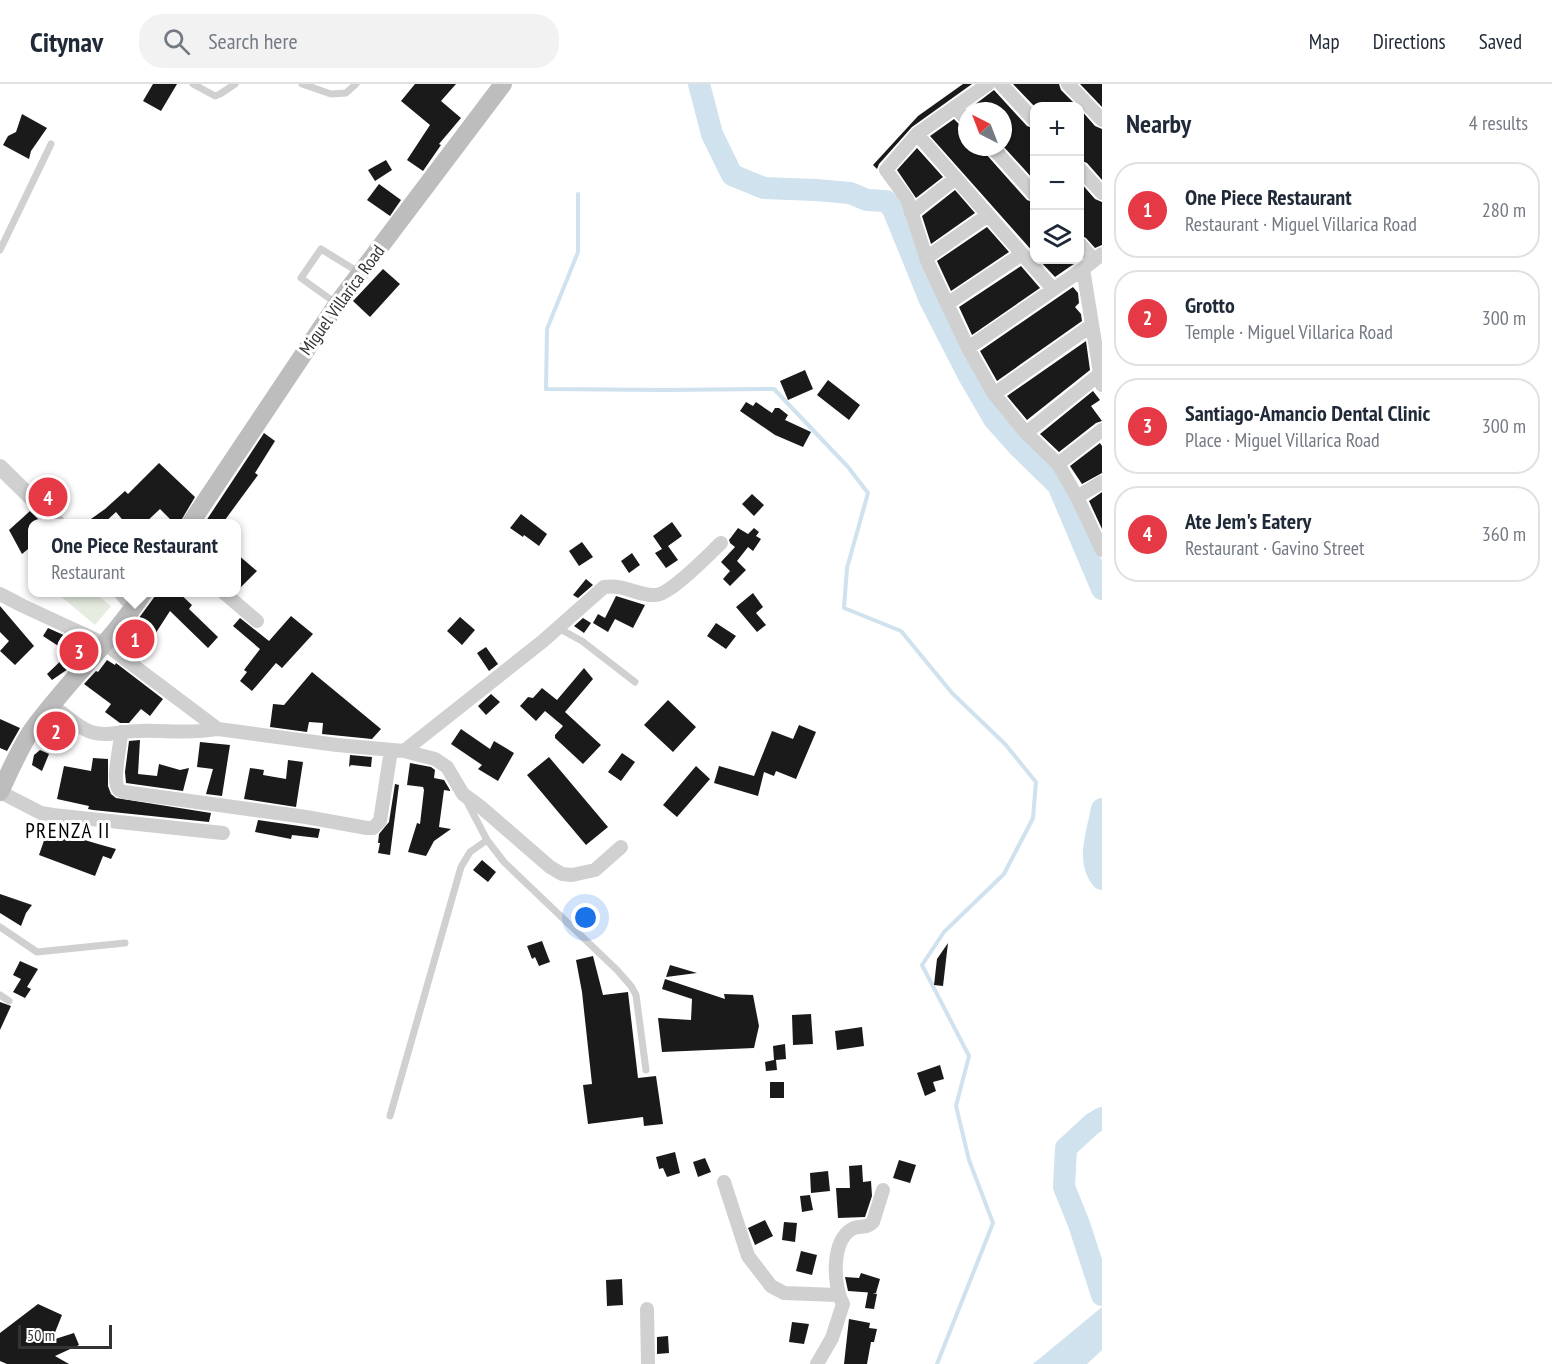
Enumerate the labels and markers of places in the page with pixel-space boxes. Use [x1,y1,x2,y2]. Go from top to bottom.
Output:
pin: 4 [28,474,68,520]
pin: 1 [116,616,154,662]
pin: 3 [60,628,98,674]
pin: 2 [36,708,76,754]

